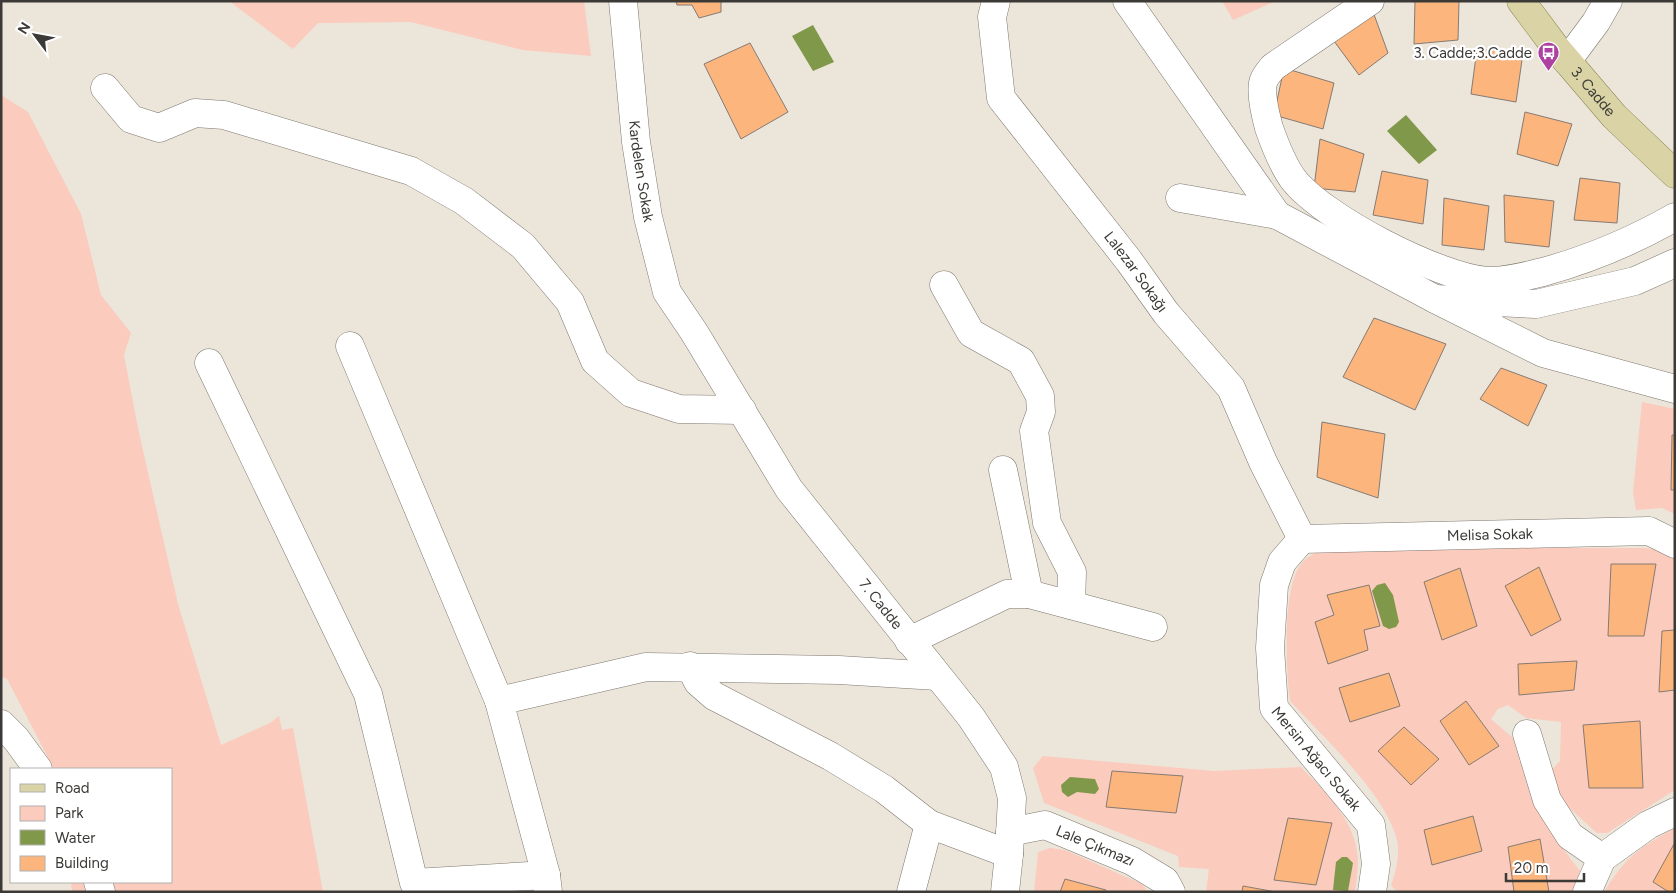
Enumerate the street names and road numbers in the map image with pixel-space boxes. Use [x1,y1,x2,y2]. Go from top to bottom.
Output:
street label: 3. Cadde [1567,63,1619,120]
street label: Kardelen Sokak [625,119,658,224]
street label: Lalezar Sokağı [1100,228,1172,316]
street label: Melisa Sokak [1447,525,1534,545]
street label: 7. Cadde [855,575,906,633]
street label: Mersin Ağacı Sokak [1268,703,1365,815]
street label: Lale Çıkmazı [1053,821,1138,870]

